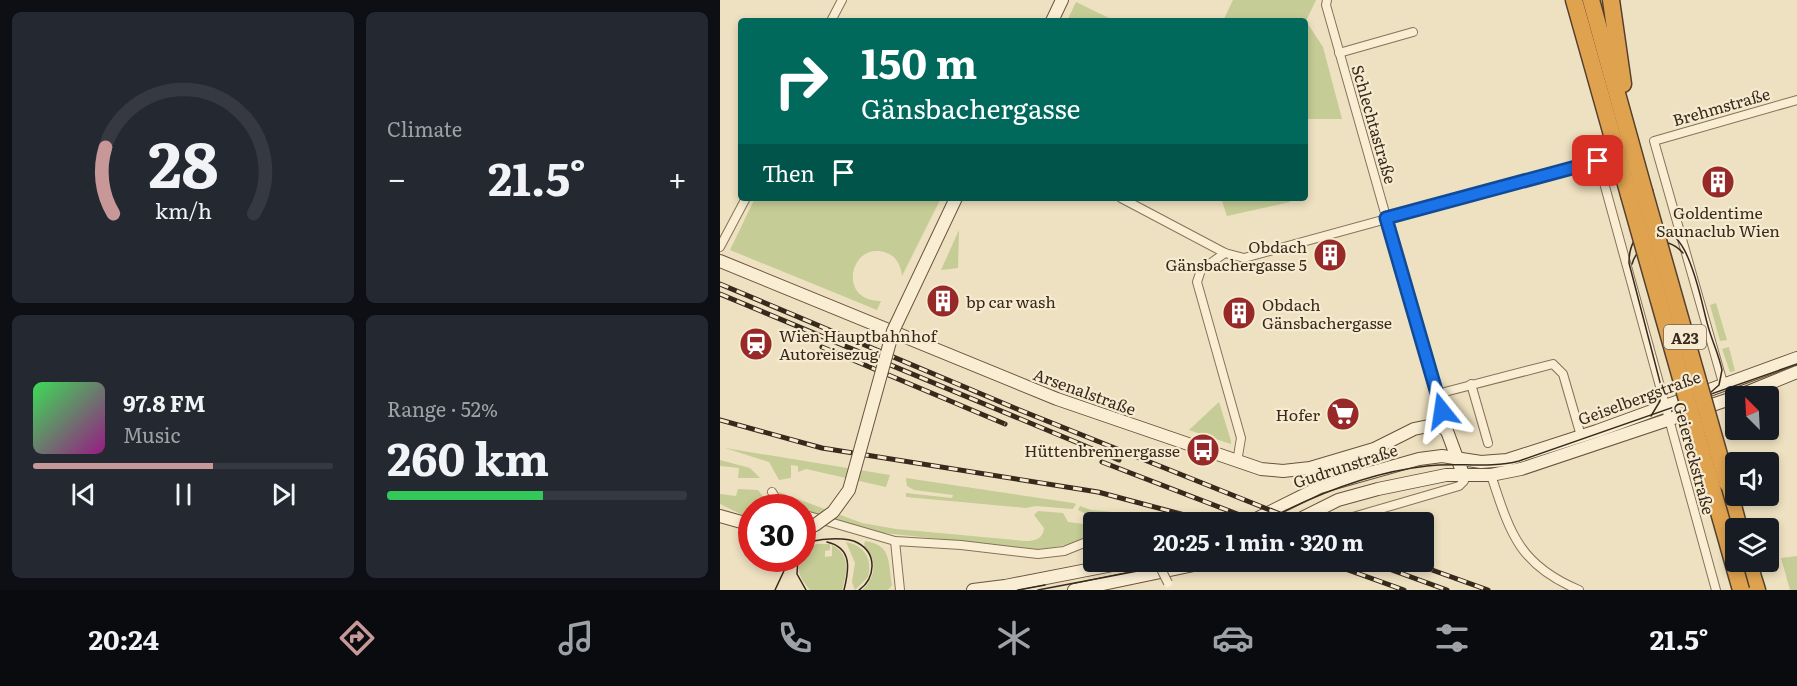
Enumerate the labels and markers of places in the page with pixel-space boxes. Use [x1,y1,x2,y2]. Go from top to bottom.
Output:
pin [1572,135,1623,186]
building icon: Goldentime Saunaclub Wien [1700,164,1736,200]
place label: Goldentime Saunaclub Wien [1656,200,1780,242]
place label: Obdach Gänsbachergasse 5 [1166,234,1307,276]
building icon: Obdach Gänsbachergasse 5 [1312,237,1348,273]
building icon: bp car wash [925,283,961,319]
place label: bp car wash [966,289,1056,313]
place label: Obdach Gänsbachergasse [1262,292,1392,334]
building icon: Obdach Gänsbachergasse [1221,295,1257,331]
place label: Wien Hauptbahnhof Autoreisezug [779,323,939,365]
station icon: Wien Hauptbahnhof Autoreisezug [738,326,774,362]
supermarket icon: Hofer [1325,396,1361,432]
place label: Hofer [1276,402,1320,426]
bus stop icon: Hüttenbrennergasse [1185,432,1221,468]
place label: Hüttenbrennergasse [1024,438,1180,462]

